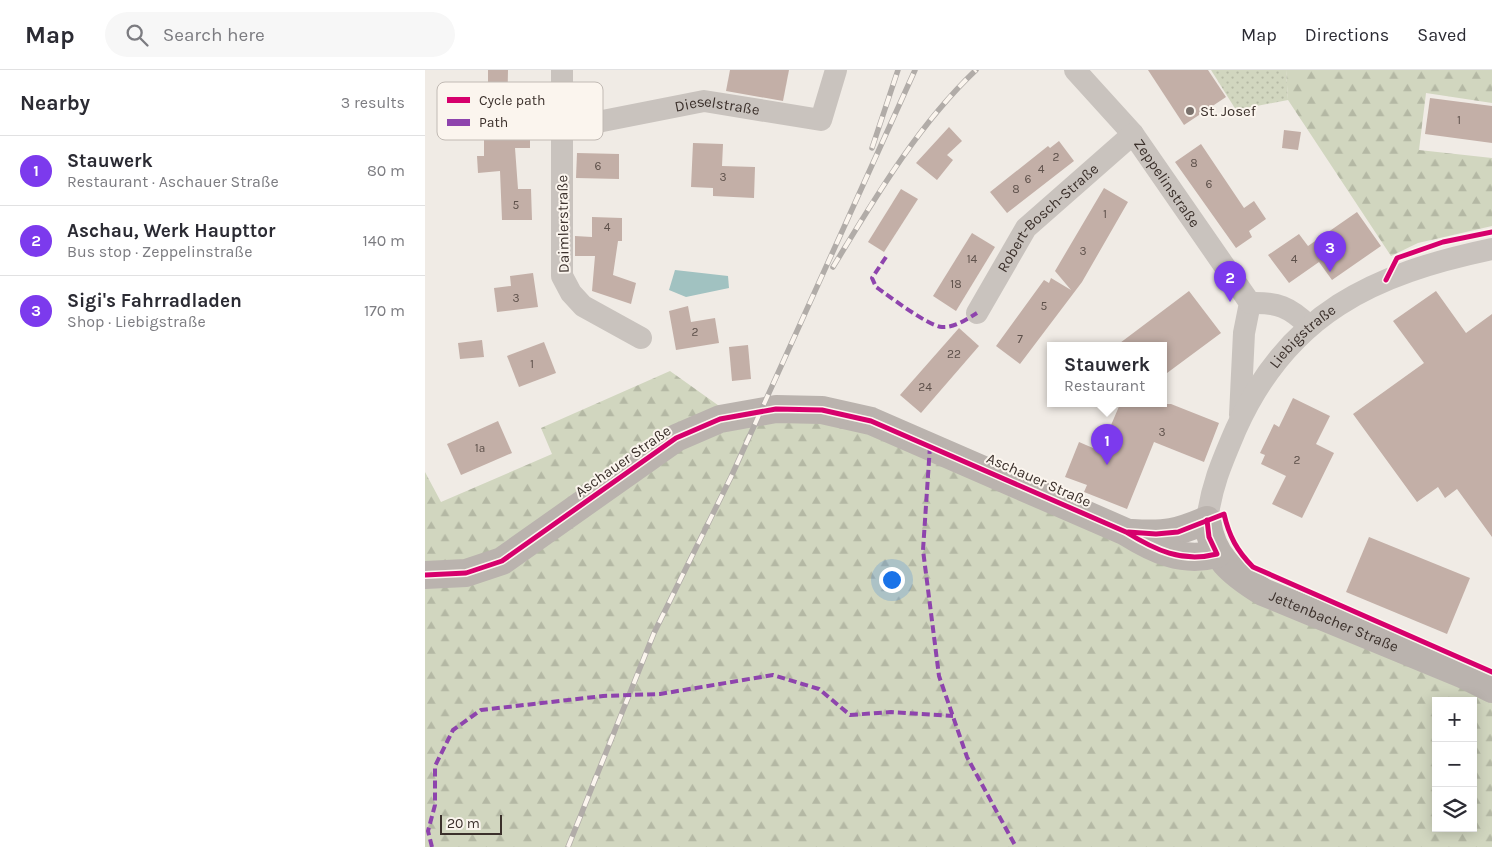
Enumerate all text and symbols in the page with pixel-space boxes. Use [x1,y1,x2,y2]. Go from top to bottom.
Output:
search box [105,12,455,57]
text: Map [25,21,75,49]
icon: search [123,21,151,49]
text: Search here [163,24,265,46]
text: Map [1241,24,1277,46]
text: Directions [1305,24,1389,46]
text: Saved [1417,24,1467,46]
legend [437,82,603,140]
text: Nearby [20,91,90,115]
text: Cycle path [479,92,545,109]
street label: Dieselstraße [673,92,761,119]
text: 3 results [341,93,405,112]
place label: St. Josef [1200,102,1257,120]
marker: St. Josef [1184,105,1196,117]
house number: 1 [1457,113,1461,127]
text: Path [479,114,508,131]
street label: Zeppelinstraße [1130,135,1204,231]
text: Stauwerk [67,150,153,172]
house number: 2 [1053,150,1060,164]
house number: 8 [1190,156,1198,170]
house number: 6 [595,159,602,173]
street label: Robert-Bosch-Straße [993,160,1102,276]
text: 1 [33,161,39,180]
text: 80 m [367,161,405,180]
house number: 4 [1038,162,1045,176]
house number: 3 [719,170,727,184]
text: Restaurant · Aschauer Straße [67,172,279,191]
house number: 6 [1025,172,1032,186]
street label: Daimlerstraße [553,175,573,273]
house number: 6 [1206,177,1213,191]
house number: 8 [1012,182,1020,196]
house number: 5 [513,198,520,212]
house number: 1 [1103,207,1107,221]
text: Aschau, Werk Haupttor [67,220,275,242]
house number: 4 [604,220,611,234]
text: 2 [31,231,41,250]
text: 140 m [363,231,405,250]
pin: 3 [1314,231,1346,272]
text: Bus stop · Zeppelinstraße [67,242,252,261]
house number: 3 [1079,244,1087,258]
house number: 14 [967,252,978,266]
house number: 4 [1291,252,1298,266]
pin: 2 [1214,261,1246,302]
house number: 18 [950,277,962,291]
text: Sigi's Fahrradladen [67,290,242,312]
house number: 3 [512,291,520,305]
house number: 5 [1041,299,1048,313]
text: 3 [31,301,41,320]
text: 170 m [364,301,405,320]
street label: Liebigstraße [1265,301,1339,372]
text: Shop · Liebigstraße [67,312,206,331]
house number: 2 [692,325,699,339]
house number: 7 [1017,332,1023,346]
popup [1047,342,1167,407]
house number: 22 [947,347,961,361]
text: Stauwerk [1064,354,1150,376]
house number: 1 [530,357,534,371]
text: Restaurant [1064,376,1145,395]
house number: 24 [918,380,932,394]
street label: Aschauer Straße [572,421,674,501]
pin: 1 [1091,424,1123,465]
house number: 3 [1158,425,1166,439]
house number: 1a [475,441,485,455]
street label: Aschauer Straße [984,449,1094,511]
house number: 2 [1294,453,1301,467]
your location [879,567,905,593]
street label: Jettenbacher Straße [1267,587,1401,656]
map controls [1432,697,1477,832]
button: + [1432,697,1477,742]
button: − [1432,742,1477,787]
button: layers [1432,787,1477,832]
scale bar [440,812,503,835]
text: 20 m [447,815,480,832]

